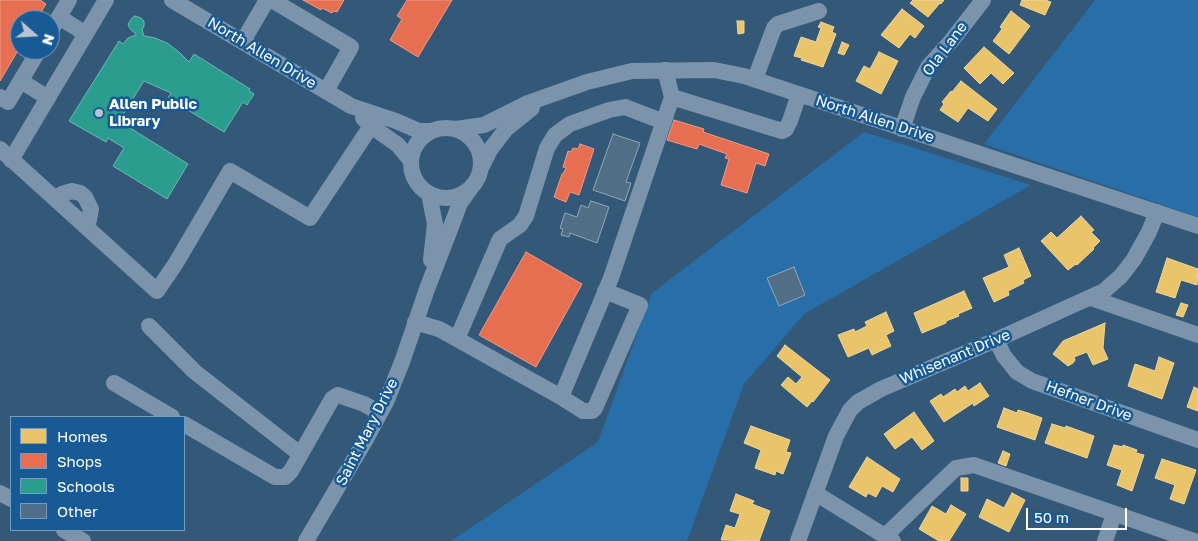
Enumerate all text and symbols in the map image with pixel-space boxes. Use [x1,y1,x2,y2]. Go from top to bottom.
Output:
north arrow [10,10,60,60]
street label: North Allen Drive [204,13,320,93]
street label: Ola Lane [919,18,971,80]
text: N [39,32,58,48]
street label: North Allen Drive [813,91,937,147]
place label: Allen Public Library [109,95,197,130]
marker: Allen Public Library [93,107,105,119]
street label: Whisenant Drive [897,326,1013,388]
street label: Saint Mary Drive [332,375,402,489]
street label: Hefner Drive [1044,377,1134,425]
legend [10,416,185,531]
text: Homes [57,427,107,445]
text: Shops [57,452,102,470]
text: Schools [57,477,115,495]
scale bar [1028,498,1129,530]
text: Other [57,502,98,520]
text: 50 m [1034,508,1069,526]

